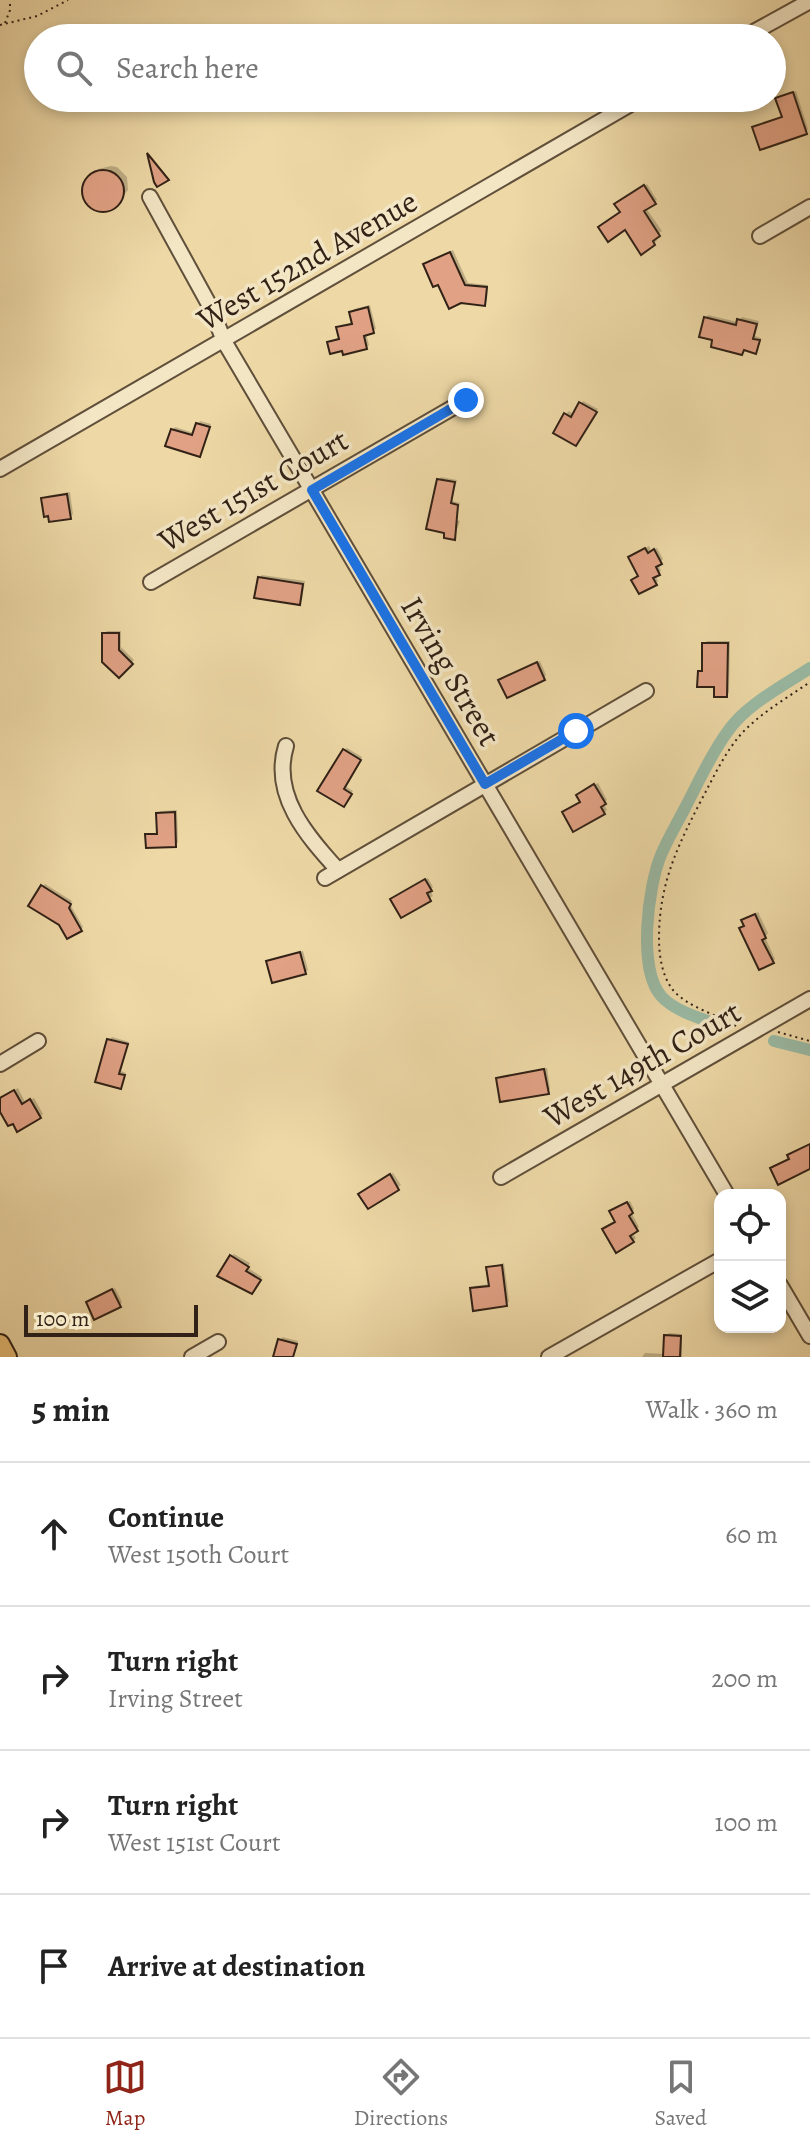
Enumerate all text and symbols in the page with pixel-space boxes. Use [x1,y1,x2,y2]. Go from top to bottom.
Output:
search box [24,24,786,112]
icon: search [52,46,96,90]
text: Search here [116,48,259,88]
street label: West 152nd Avenue [188,179,425,341]
route end [448,382,484,418]
street label: West 151st Court [149,418,356,563]
street label: Irving Street [390,588,512,754]
route start [558,713,594,749]
street label: West 149th Court [534,990,749,1139]
map controls [714,1189,786,1333]
button: locate [714,1189,786,1261]
button: layers [714,1261,786,1333]
scale bar [24,1301,198,1337]
text: 100 m [36,1304,90,1334]
text: 5 min [32,1386,110,1433]
text: Walk · 360 m [646,1392,778,1427]
text: Continue [108,1497,224,1537]
icon: ahead [32,1512,76,1556]
text: 60 m [725,1517,778,1552]
text: West 150th Court [108,1537,289,1572]
text: Turn right [108,1641,238,1681]
icon: right [32,1656,76,1700]
text: 200 m [711,1661,778,1696]
text: Irving Street [108,1681,243,1716]
text: Turn right [108,1785,238,1825]
icon: right [32,1800,76,1844]
text: 100 m [715,1805,778,1840]
text: West 151st Court [108,1825,281,1860]
icon: arrive [32,1944,76,1988]
text: Arrive at destination [108,1946,365,1986]
tab: Map [103,2055,147,2133]
tab: Directions [354,2055,448,2133]
tab: Saved [655,2055,707,2133]

